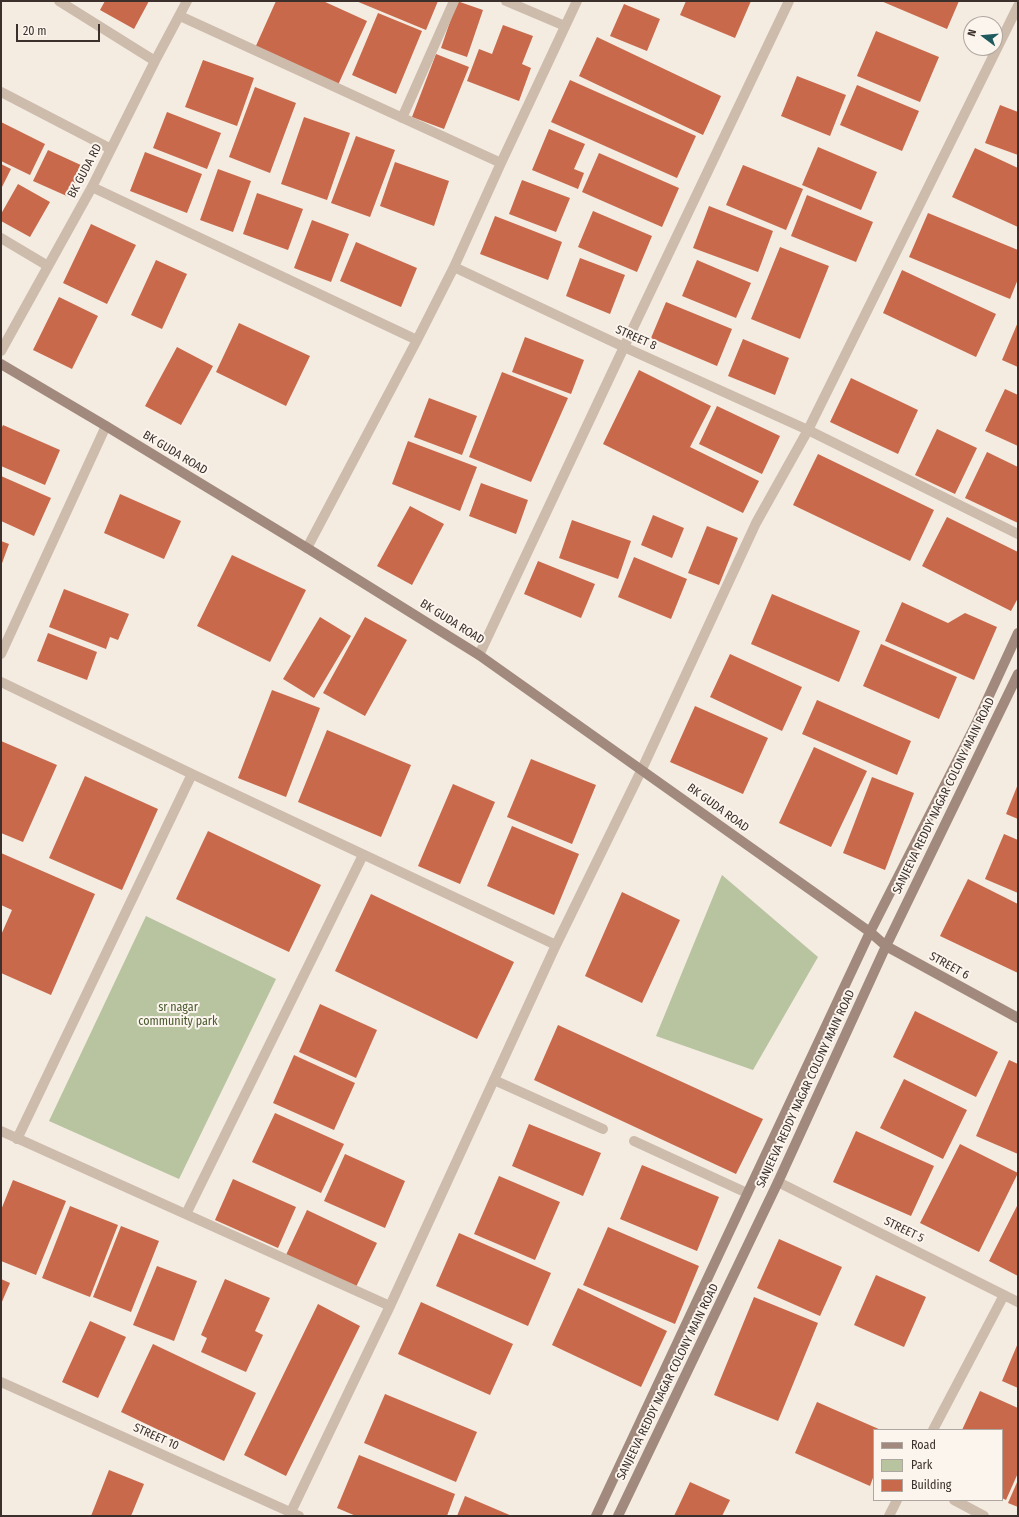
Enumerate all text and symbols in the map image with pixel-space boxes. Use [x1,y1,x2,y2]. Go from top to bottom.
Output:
scale bar [18,16,102,42]
north arrow [963,16,1003,56]
text: 20 m [23,24,47,38]
text: N [965,28,979,38]
street label: BK GUDA RD [65,142,105,200]
street label: STREET 8 [613,323,659,353]
street label: BK GUDA ROAD [140,428,210,478]
street label: BK GUDA ROAD [417,597,487,647]
street label: SANJEEVA REDDY NAGAR COLONY MAIN ROAD [890,695,998,897]
street label: BK GUDA ROAD [684,781,752,835]
street label: STREET 6 [927,949,971,983]
street label: SANJEEVA REDDY NAGAR COLONY MAIN ROAD [754,988,858,1190]
park label: sr nagar community park [138,1001,218,1029]
street label: STREET 5 [882,1214,926,1246]
street label: SANJEEVA REDDY NAGAR COLONY MAIN ROAD [614,1281,722,1483]
street label: STREET 10 [131,1421,181,1453]
legend [873,1429,1003,1501]
text: Road [911,1438,936,1452]
text: Park [911,1458,932,1472]
text: Building [911,1478,951,1492]

